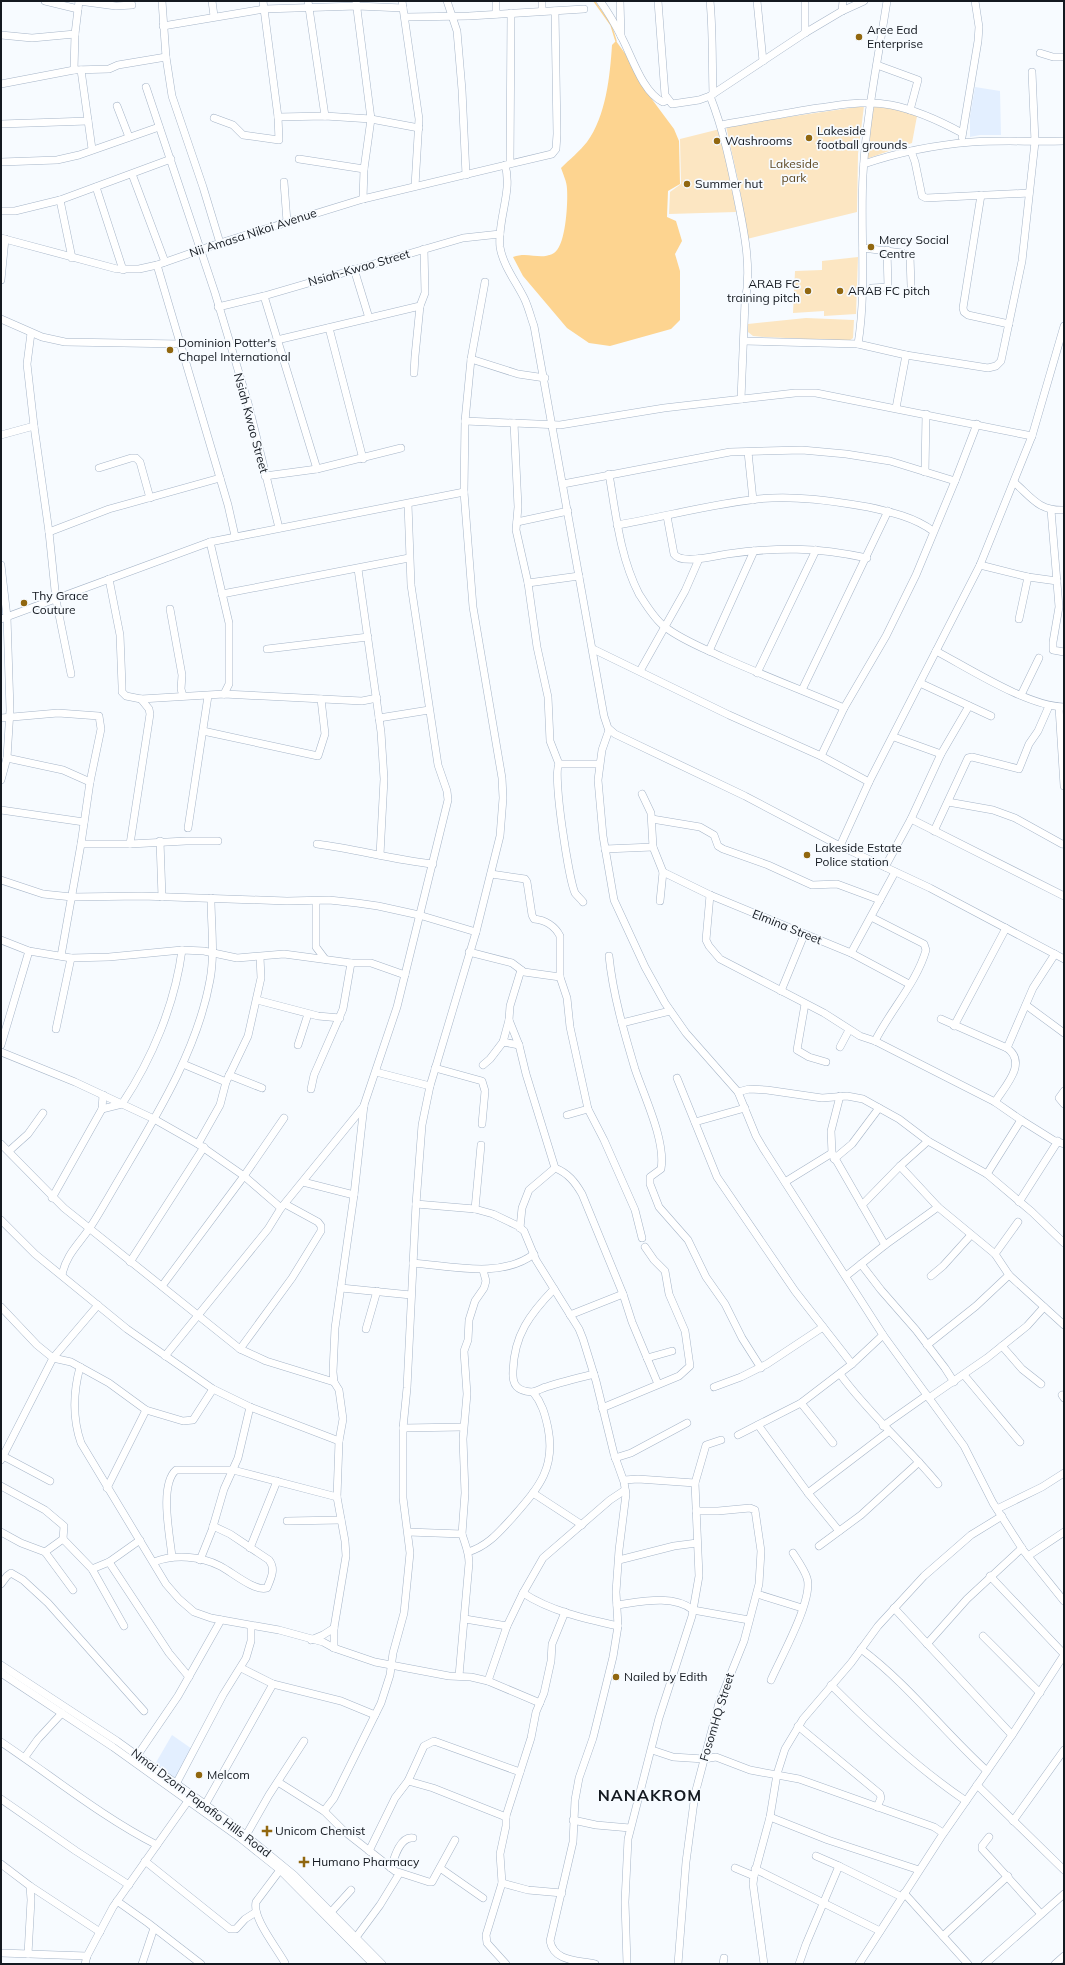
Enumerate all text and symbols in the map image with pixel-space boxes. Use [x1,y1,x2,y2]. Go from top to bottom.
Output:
place label: Aree Ead Enterprise [867,22,923,51]
marker: Aree Ead Enterprise [854,32,864,42]
place label: Lakeside football grounds [817,123,907,152]
place label: Washrooms [725,133,792,148]
marker: Lakeside football grounds [804,133,814,143]
marker: Washrooms [712,136,722,146]
park label: Lakeside park [770,156,818,185]
place label: Summer hut [695,176,763,191]
marker: Summer hut [682,179,692,189]
street label: Nii Amasa Nikoi Avenue [187,205,318,260]
place label: Mercy Social Centre [879,232,949,261]
marker: Mercy Social Centre [866,242,876,252]
street label: Nsiah-Kwao Street [306,246,411,289]
place label: ARAB FC training pitch [727,276,800,305]
place label: ARAB FC pitch [848,283,930,298]
marker: ARAB FC training pitch [803,286,813,296]
marker: ARAB FC pitch [835,286,845,296]
place label: Dominion Potter's Chapel International [178,335,291,364]
marker: Dominion Potter's Chapel International [165,345,175,355]
street label: Nsiah Kwao Street [231,371,272,475]
place label: Thy Grace Couture [32,588,88,617]
marker: Thy Grace Couture [19,598,29,608]
place label: Lakeside Estate Police station [815,840,902,869]
marker: Lakeside Estate Police station [802,850,812,860]
street label: Elmina Street [750,906,824,947]
place label: Nailed by Edith [624,1669,708,1684]
street label: FosomHQ Street [696,1671,737,1763]
marker: Nailed by Edith [611,1672,621,1682]
street label: Nmai Dzorn Papafio Hills Road [128,1745,274,1860]
place label: Melcom [207,1767,250,1782]
marker: Melcom [194,1770,204,1780]
district label: NANAKROM [598,1785,702,1805]
place label: Unicom Chemist [275,1823,365,1838]
marker: Unicom Chemist [262,1826,272,1836]
place label: Humano Pharmacy [312,1854,420,1869]
marker: Humano Pharmacy [299,1857,309,1867]

